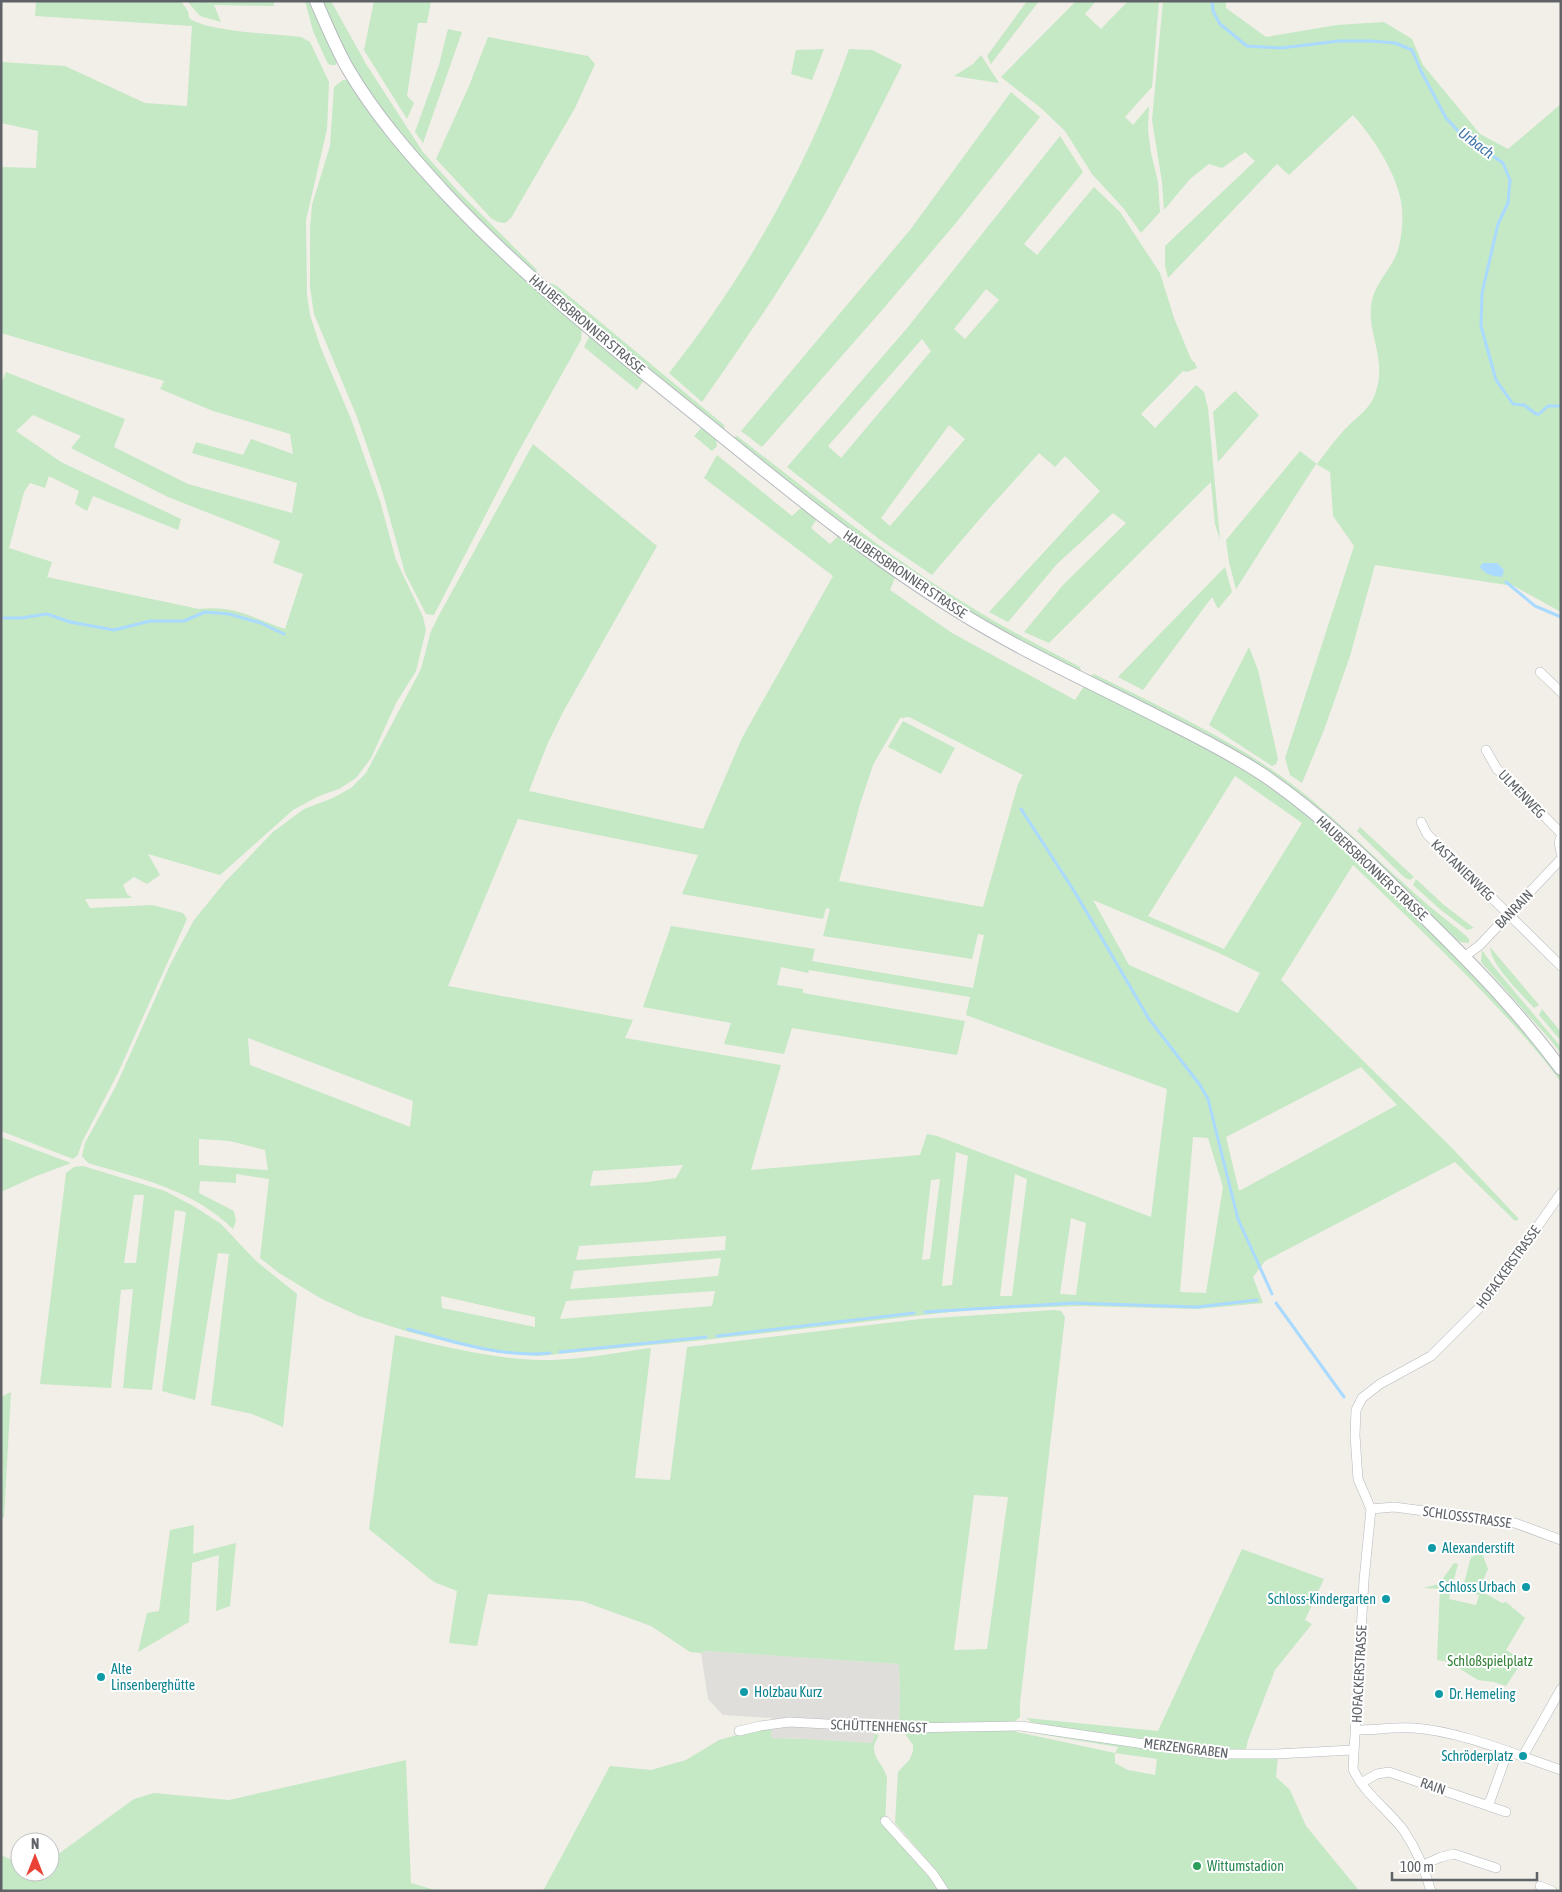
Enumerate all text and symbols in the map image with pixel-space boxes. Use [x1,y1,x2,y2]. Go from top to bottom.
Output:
water label: Urbach [1455,124,1497,161]
street label: HAUBERSBRONNER STRASSE [526,271,648,377]
street label: HAUBERSBRONNER STRASSE [840,527,970,621]
street label: ULMENWEG [1495,767,1549,821]
street label: HAUBERSBRONNER STRASSE [1313,813,1431,923]
street label: KASTANIENWEG [1428,836,1498,904]
street label: BANRAIN [1492,886,1536,932]
street label: HOFACKERSTRASSE [1473,1223,1543,1311]
street label: SCHLOSSSTRASSE [1422,1503,1512,1531]
place label: Alexanderstift [1442,1540,1515,1556]
marker: Alexanderstift [1426,1542,1438,1554]
place label: Schloss Urbach [1439,1579,1516,1595]
marker: Schloss Urbach [1520,1581,1532,1593]
place label: Schloss-Kindergarten [1268,1591,1376,1607]
marker: Schloss-Kindergarten [1380,1593,1392,1605]
street label: HOFACKERSTRASSE [1348,1624,1370,1723]
park label: Schloßspielplatz [1447,1653,1533,1669]
place label: Alte Linsenberghütte [111,1661,195,1693]
marker: Alte Linsenberghütte [95,1671,107,1683]
place label: Holzbau Kurz [754,1684,822,1700]
marker: Holzbau Kurz [738,1686,750,1698]
place label: Dr. Hemeling [1449,1686,1516,1702]
marker: Dr. Hemeling [1433,1688,1445,1700]
street label: SCHÜTTENHENGST [830,1716,928,1736]
street label: MERZENGRABEN [1143,1735,1229,1761]
place label: Schröderplatz [1441,1748,1513,1764]
marker: Schröderplatz [1517,1750,1529,1762]
street label: RAIN [1418,1774,1448,1798]
north arrow [10,1832,60,1882]
text: N [31,1836,39,1852]
scale bar [1392,1850,1537,1882]
place label: Wittumstadion [1207,1858,1284,1874]
text: 100 m [1400,1858,1434,1875]
marker: Wittumstadion [1191,1860,1203,1872]

